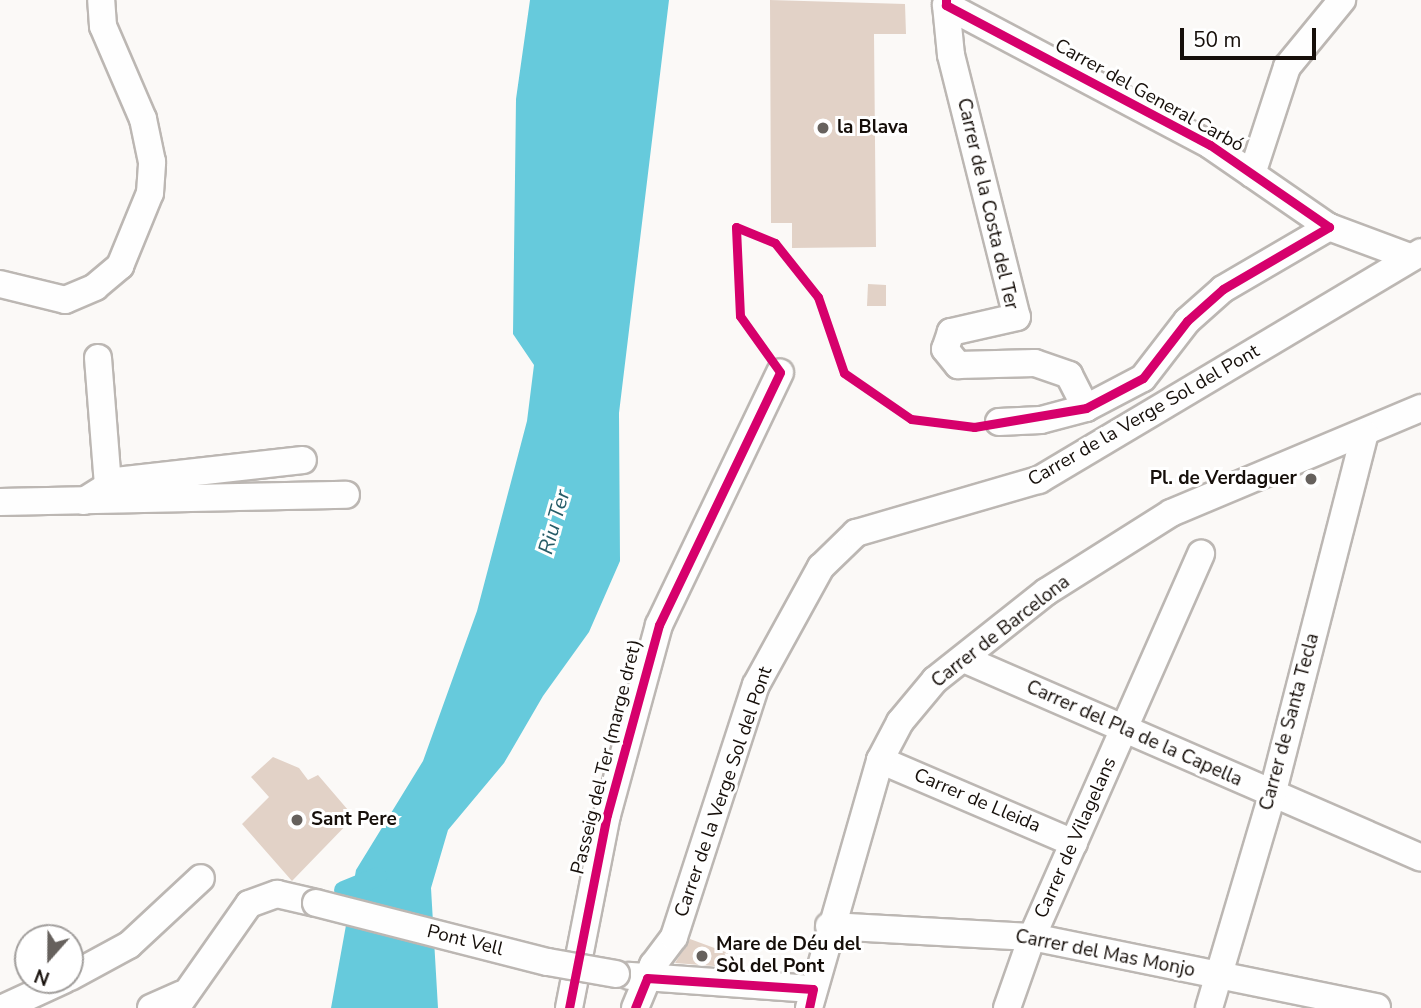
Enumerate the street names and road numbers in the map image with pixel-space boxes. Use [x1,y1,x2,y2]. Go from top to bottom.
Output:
street label: Carrer del General Carbó [1051,34,1247,158]
street label: Carrer de la Costa del Ter [952,96,1022,312]
street label: Carrer de la Verge Sol del Pont [1024,340,1264,492]
street label: Carrer de Barcelona [927,571,1075,693]
street label: Carrer de Santa Tecla [1255,631,1325,813]
street label: Passeig del Ter (marge dret) [567,637,647,877]
street label: Carrer de la Verge Sol del Pont [670,664,778,920]
street label: Carrer del Pla de la Capella [1023,676,1245,792]
street label: Carrer de Vilagelans [1030,754,1122,922]
street label: Carrer de Lleida [910,764,1044,838]
street label: Pont Vell [424,921,506,961]
street label: Carrer del Mas Monjo [1013,925,1197,983]

